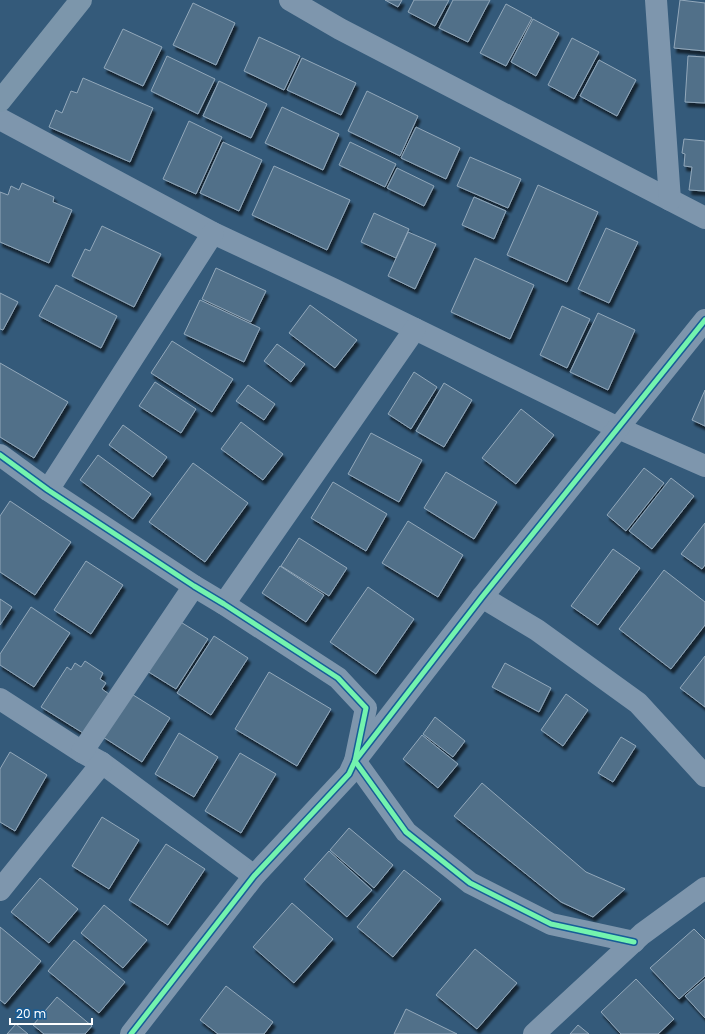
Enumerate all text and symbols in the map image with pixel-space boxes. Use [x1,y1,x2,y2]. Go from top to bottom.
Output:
scale bar [10,1000,92,1026]
text: 20 m [16,1005,46,1022]

